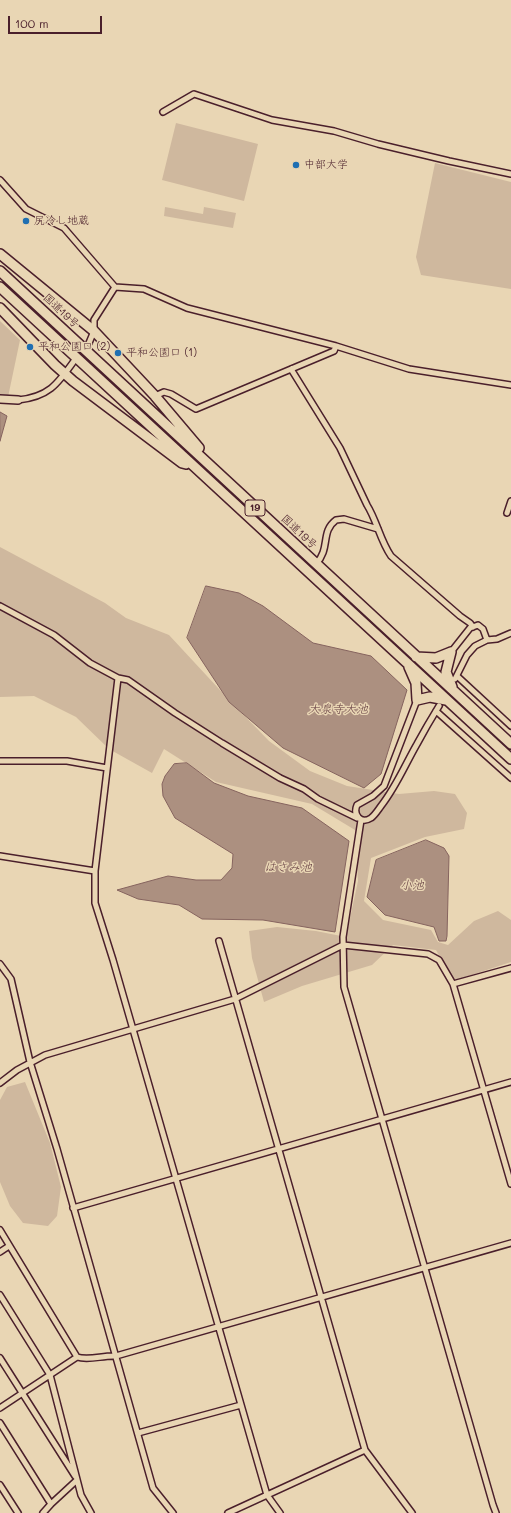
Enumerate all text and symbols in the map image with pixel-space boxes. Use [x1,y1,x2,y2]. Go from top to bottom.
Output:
scale bar [10,8,104,34]
text: 100 m [15,15,49,31]
place label: 中部大学 [304,158,348,172]
marker: 中部大学 [291,160,301,170]
place label: 尻冷し地蔵 [34,214,89,228]
marker: 尻冷し地蔵 [21,216,31,226]
street label: 国道19号 [40,291,82,331]
place label: 平和公園口 (2) [38,340,110,354]
marker: 平和公園口 (2) [25,342,35,352]
place label: 平和公園口 (1) [126,346,197,360]
marker: 平和公園口 (1) [113,348,123,358]
road number: 19 [245,500,265,516]
street label: 国道19号 [278,512,320,552]
water label: 大泉寺大池 [308,702,368,716]
water label: はさみ池 [264,860,312,874]
water label: 小池 [400,878,424,892]

